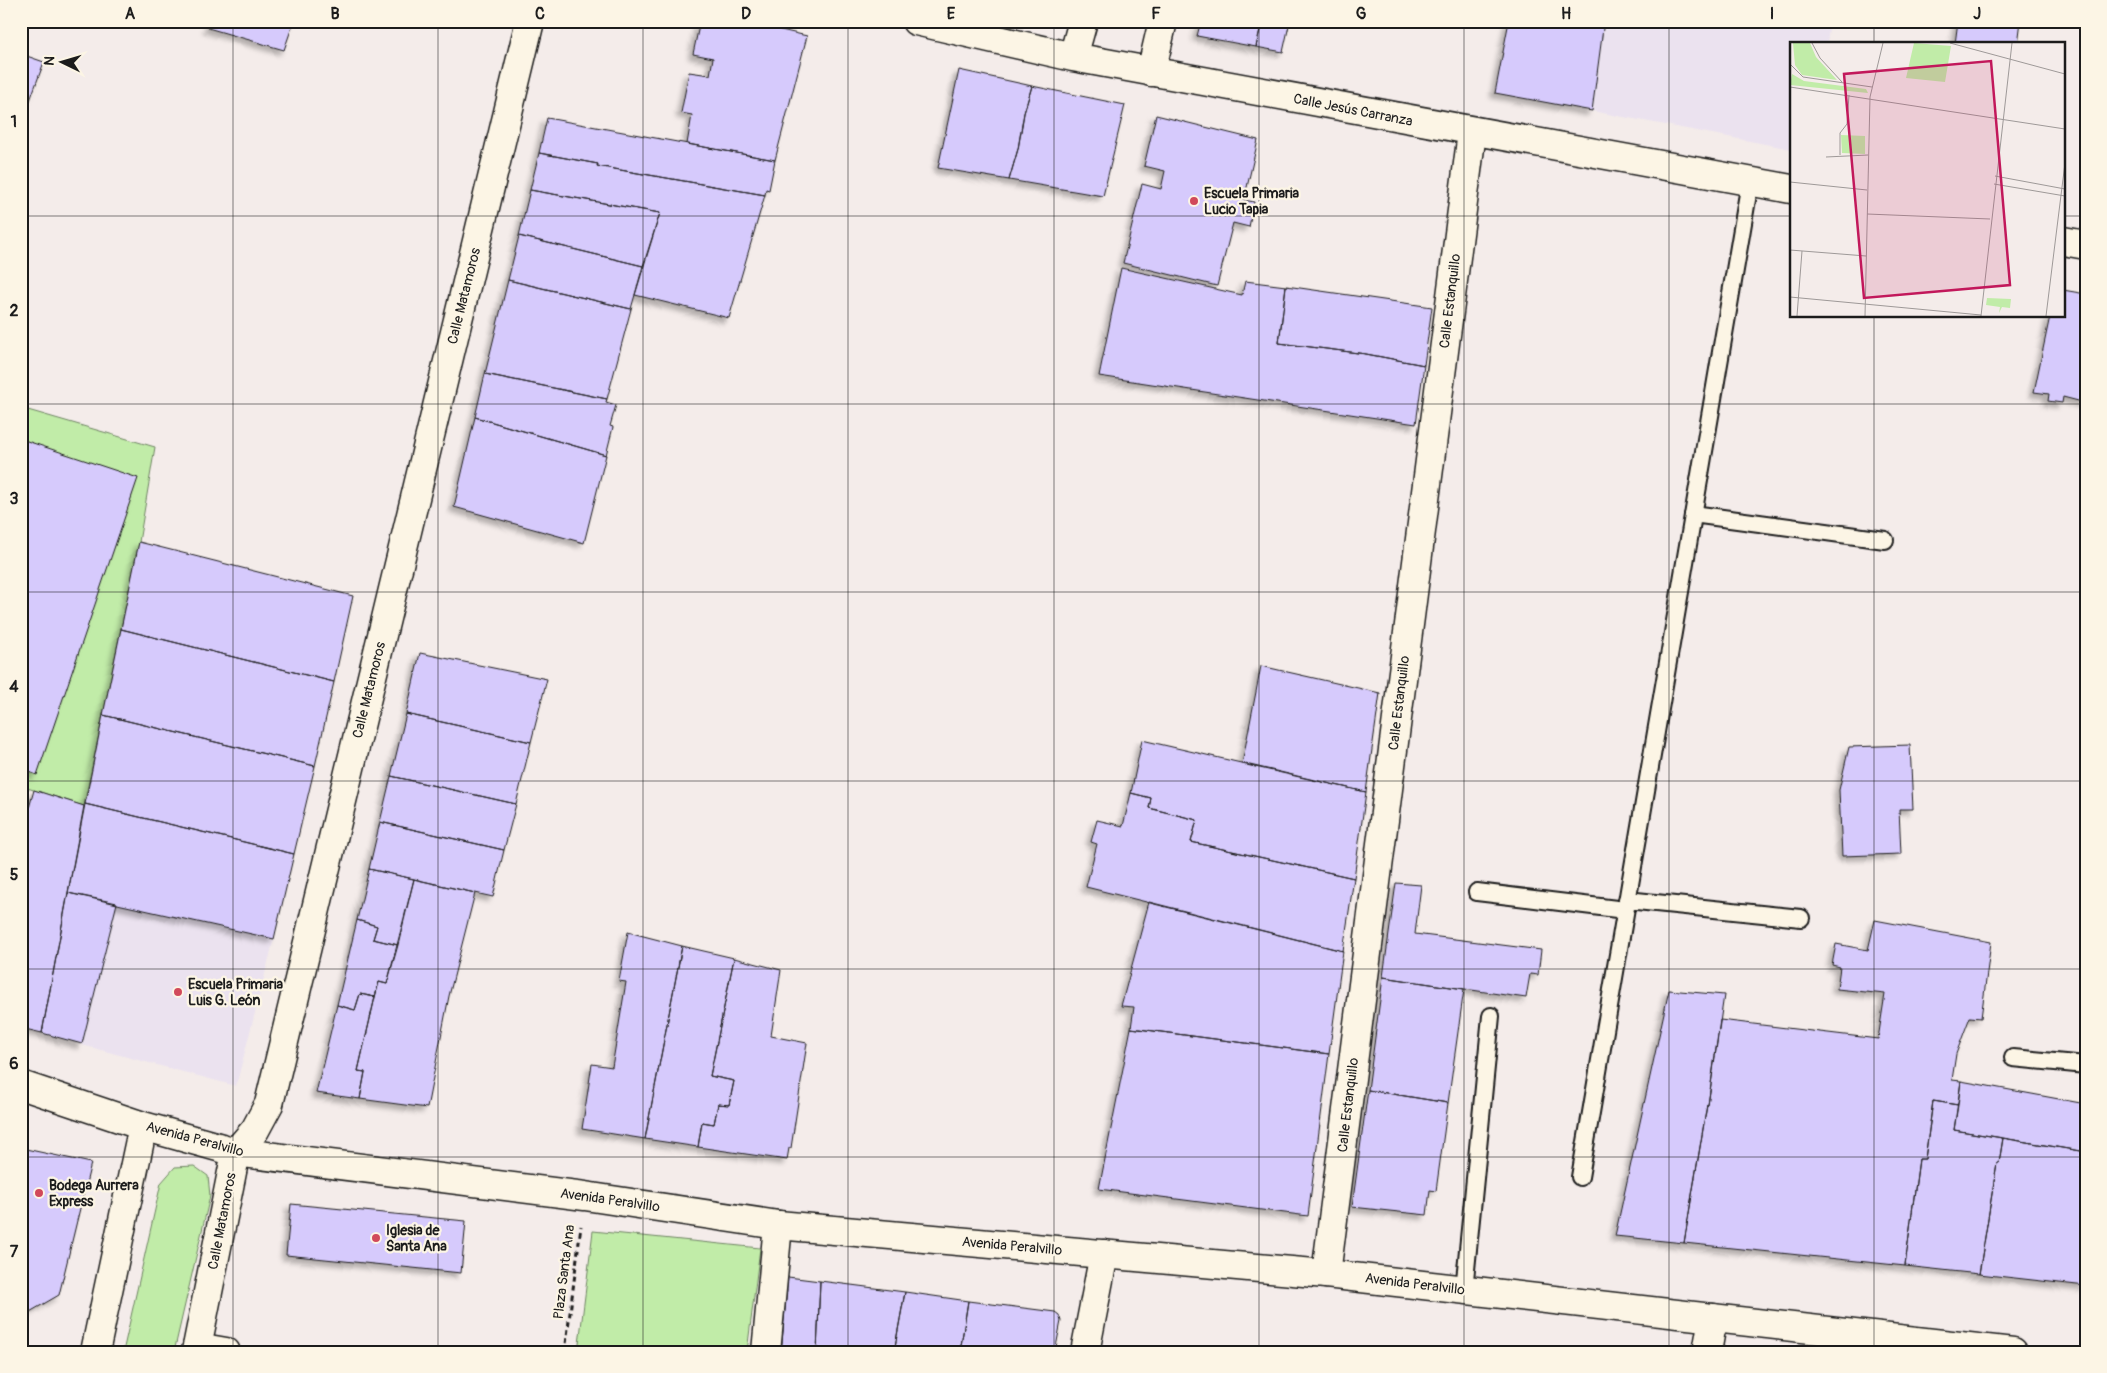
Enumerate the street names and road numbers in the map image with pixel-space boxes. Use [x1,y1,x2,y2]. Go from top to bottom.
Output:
street label: Calle Jesús Carranza [1292,90,1414,130]
street label: Calle Matamoros [444,245,484,346]
street label: Calle Estanquillo [1436,252,1464,349]
street label: Calle Matamoros [349,639,389,740]
street label: Calle Estanquillo [1385,654,1413,751]
street label: Calle Estanquillo [1334,1056,1362,1153]
street label: Avenida Peralvillo [144,1118,246,1160]
street label: Calle Matamoros [204,1170,240,1271]
street label: Avenida Peralvillo [559,1185,661,1215]
street label: Plaza Santa Ana [550,1224,578,1320]
street label: Avenida Peralvillo [961,1233,1063,1259]
street label: Avenida Peralvillo [1364,1269,1466,1299]

